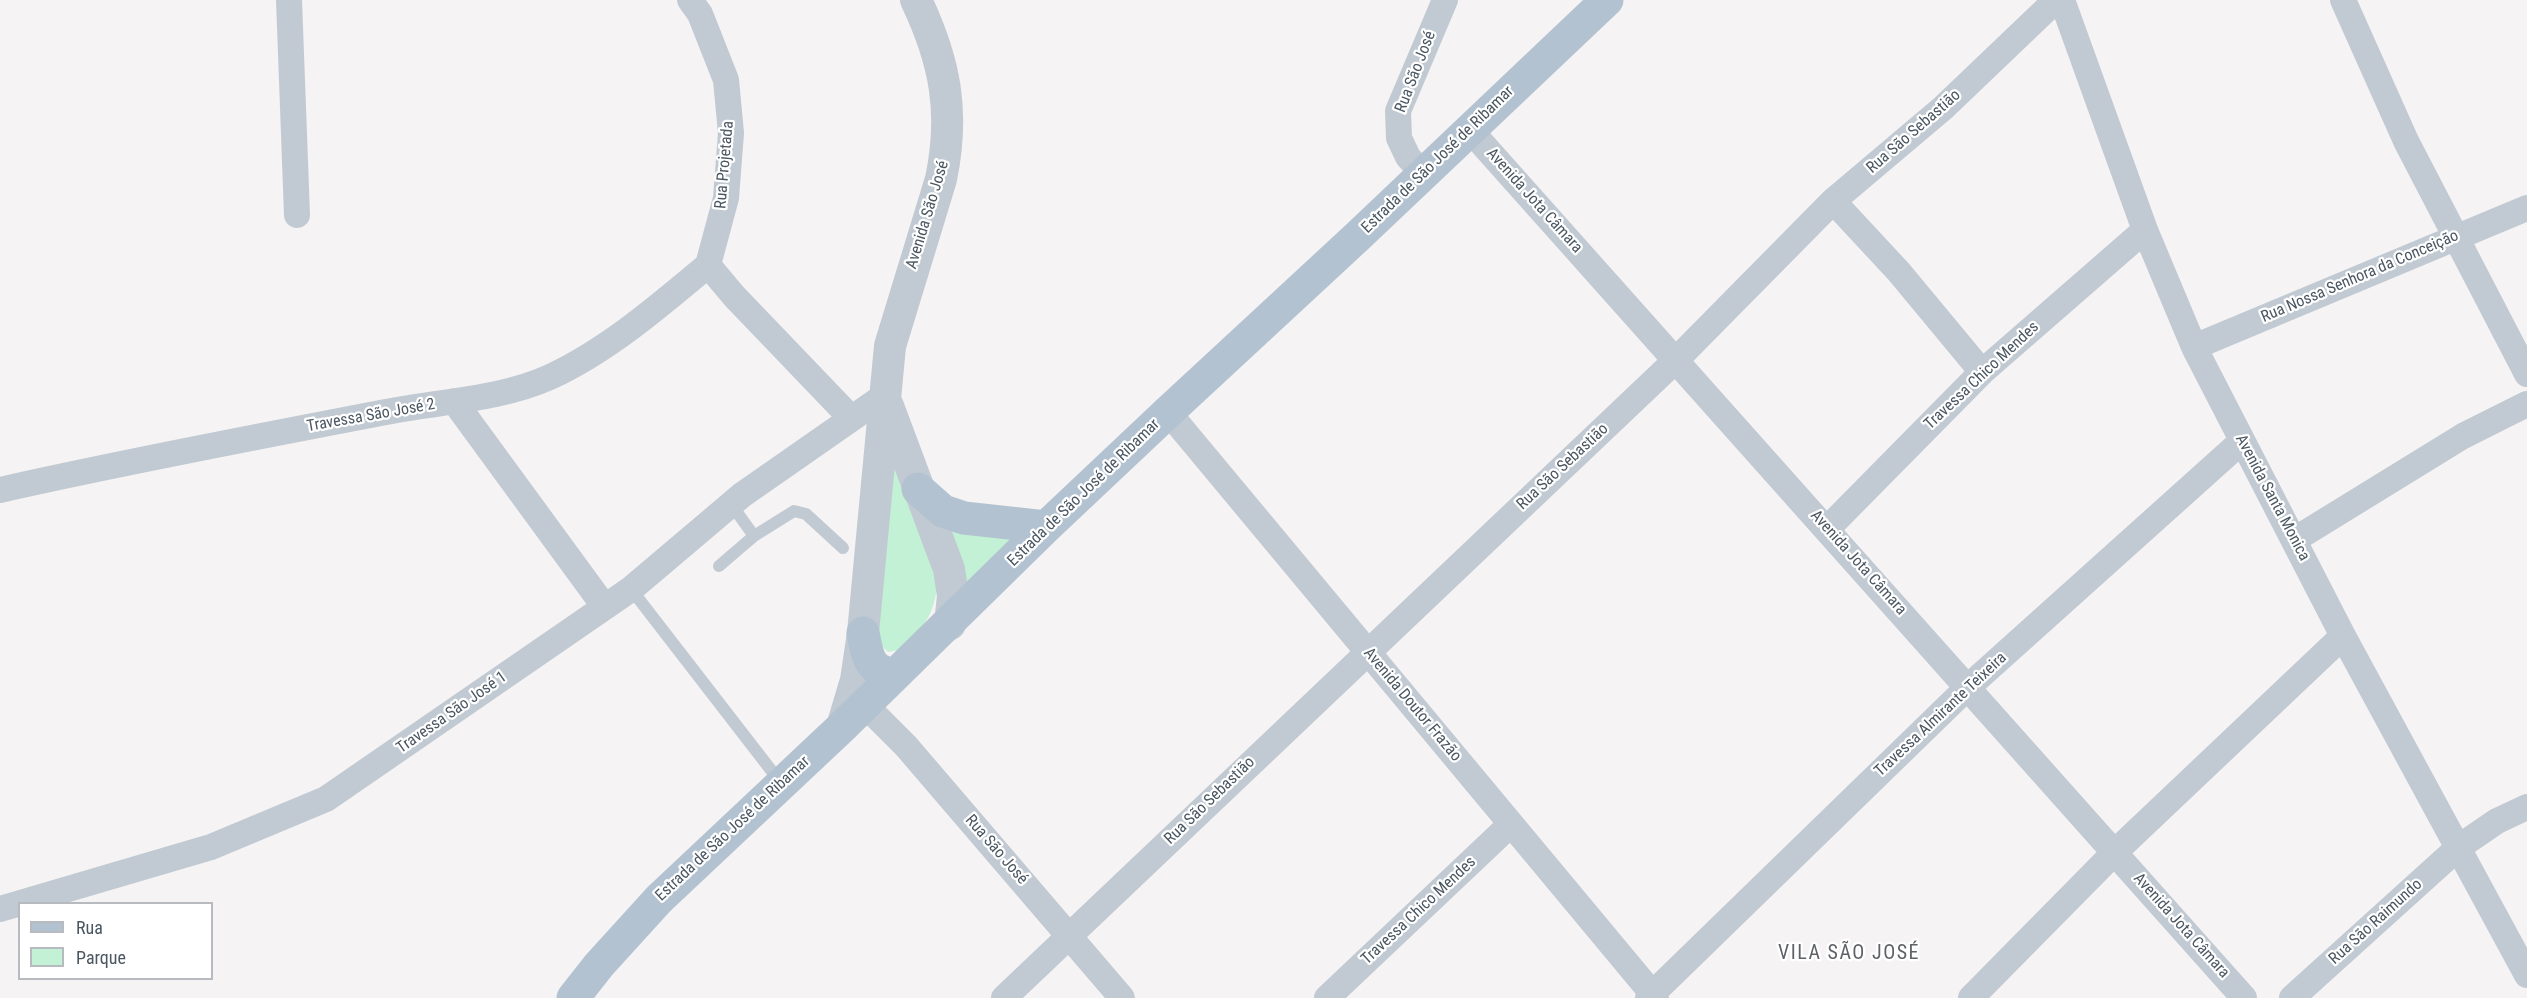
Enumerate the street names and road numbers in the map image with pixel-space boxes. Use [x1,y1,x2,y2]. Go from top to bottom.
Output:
street label: Rua São José [1392,29,1440,115]
street label: Estrada de São José de Ribamar [1358,82,1518,238]
street label: Rua São Sebastião [1863,86,1965,178]
street label: Rua Projetada [712,120,738,210]
street label: Avenida Jota Câmara [1482,145,1586,257]
street label: Avenida São José [902,159,954,271]
street label: Rua Nossa Senhora da Conceição [2258,227,2462,327]
street label: Travessa Chico Mendes [1921,318,2043,434]
street label: Travessa São José 2 [305,395,437,437]
street label: Estrada de São José de Ribamar [1004,415,1164,571]
street label: Rua São Sebastião [1513,420,1613,514]
street label: Avenida Santa Monica [2231,432,2313,564]
street label: Avenida Jota Câmara [1806,507,1910,619]
street label: Avenida Doutor Frazão [1359,644,1465,766]
street label: Travessa Almirante Teixeira [1871,649,2011,781]
street label: Travessa São José 1 [393,668,511,758]
street label: Estrada de São José de Ribamar [652,752,814,906]
street label: Rua São Sebastião [1161,753,1259,849]
street label: Rua São José [961,811,1031,889]
street label: Travessa Chico Mendes [1358,853,1480,969]
street label: Avenida Jota Câmara [2129,870,2233,982]
street label: Rua São Raimundo [2326,875,2426,969]

